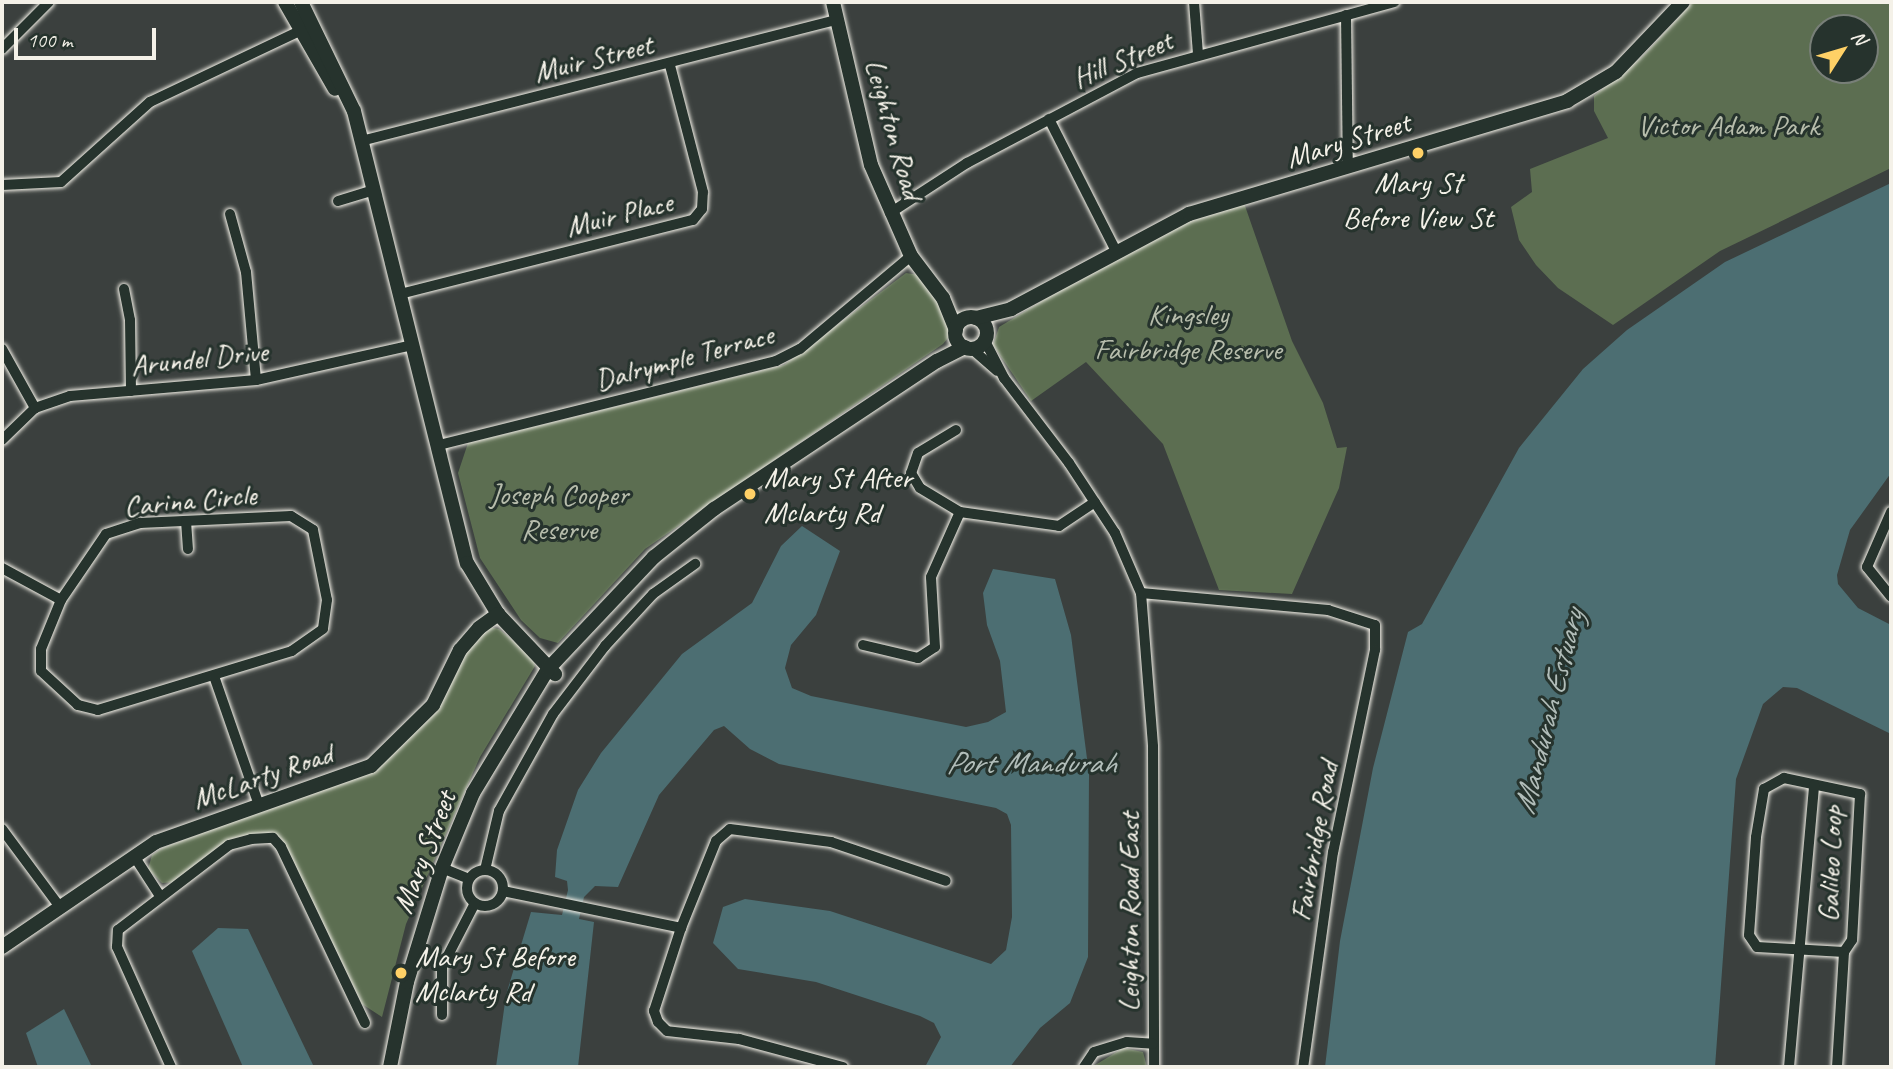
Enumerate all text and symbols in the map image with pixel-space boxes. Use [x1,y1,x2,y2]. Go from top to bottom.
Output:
scale bar [18,14,159,58]
north arrow [1809,14,1879,84]
street label: Hill Street [1066,22,1178,96]
street label: Muir Street [530,26,656,90]
text: N [1846,26,1872,49]
text: 100 m [27,27,72,53]
street label: Leighton Road [857,55,931,203]
street label: Mary Street [1281,104,1415,176]
park label: Victor Adam Park [1637,107,1819,143]
marker: Mary St Before View St [1410,145,1426,161]
place label: Mary St Before View St [1343,164,1493,234]
street label: Muir Place [562,183,676,245]
park label: Kingsley Fairbridge Reserve [1094,296,1282,366]
street label: Dalrymple Terrace [591,316,777,398]
street label: Arundel Drive [129,333,269,383]
place label: Mary St After Mclarty Rd [764,459,912,530]
street label: Carina Circle [122,476,258,524]
park label: Joseph Cooper Reserve [490,476,628,546]
marker: Mary St After Mclarty Rd [742,486,758,502]
water label: Mandurah Estuary [1505,606,1593,818]
street label: McLarty Road [187,735,337,817]
water label: Port Mandurah [946,744,1116,782]
street label: Fairbridge Road [1282,758,1346,924]
street label: Mary Street [384,786,464,918]
street label: Galileo Loop [1810,805,1850,923]
street label: Leighton Road East [1111,812,1147,1012]
place label: Mary St Before Mclarty Rd [415,938,576,1009]
marker: Mary St Before Mclarty Rd [393,965,409,981]

